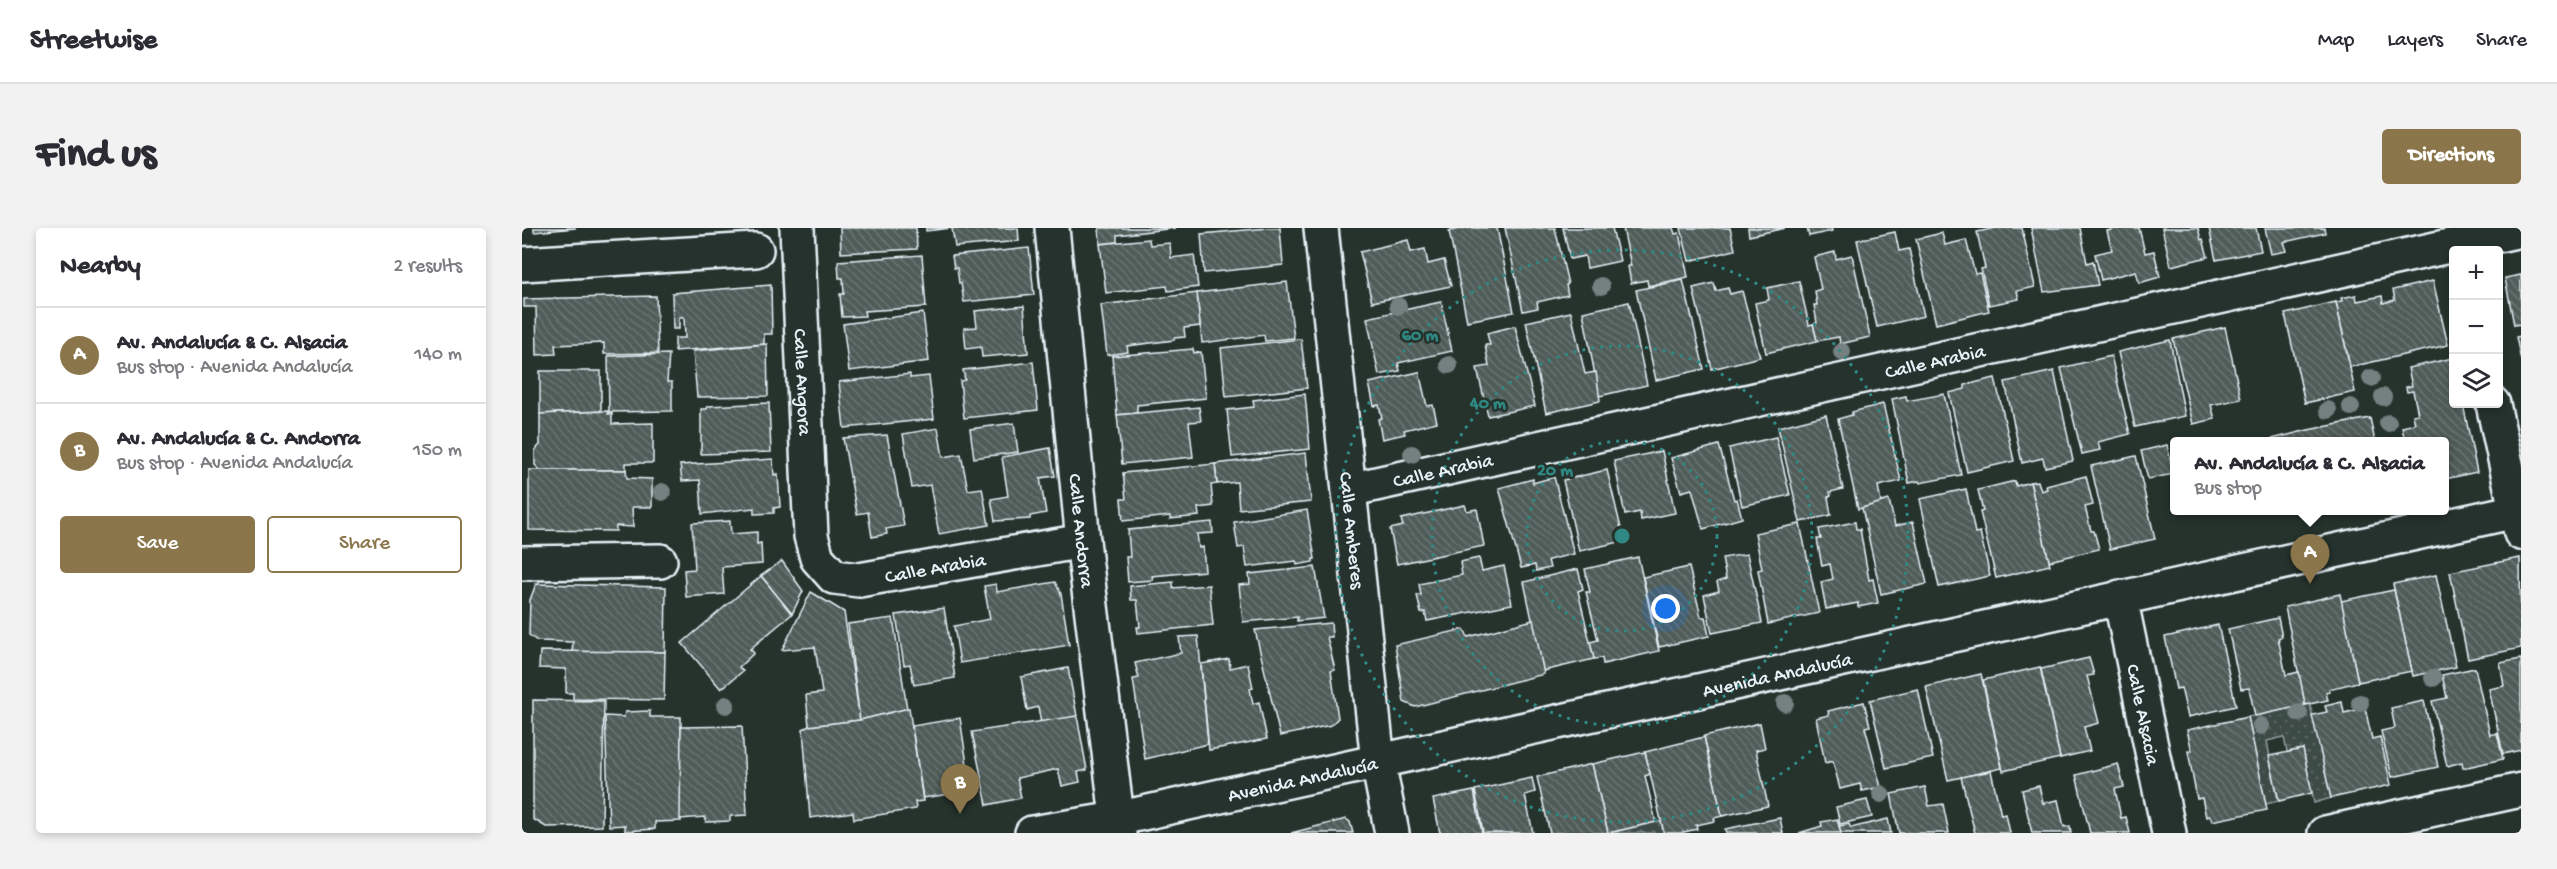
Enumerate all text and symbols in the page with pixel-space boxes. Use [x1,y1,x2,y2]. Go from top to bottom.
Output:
text: Streetwise [30,25,157,58]
text: Map [2318,29,2354,54]
text: Layers [2387,29,2443,54]
text: Share [2476,29,2527,54]
button: Directions [2382,129,2521,184]
text: Find us [36,132,156,181]
map controls [2449,246,2503,408]
button: + [2449,246,2503,300]
text: Nearby [60,252,141,283]
text: 2 results [393,256,462,279]
button: − [2449,300,2503,354]
text: 60 m [1402,326,1438,347]
street label: Calle Angora [787,328,814,437]
text: Av. Andalucía & C. Alsacia [117,331,347,357]
street label: Calle Arabia [1883,341,1989,386]
text: A [74,344,85,367]
text: 140 m [414,344,462,367]
button: layers [2449,354,2503,408]
text: Bus stop · Avenida Andalucía [117,357,353,380]
text: 40 m [1469,394,1506,415]
text: Av. Andalucía & C. Andorra [117,427,360,453]
popup [2170,437,2449,515]
text: B [74,440,85,463]
text: 150 m [413,440,462,463]
street label: Calle Arabia [1391,450,1497,495]
text: Av. Andalucía & C. Alsacia [2194,452,2425,478]
text: Bus stop · Avenida Andalucía [117,453,353,476]
text: 20 m [1537,461,1573,482]
street label: Calle Amberes [1332,471,1368,591]
street label: Calle Andorra [1061,473,1097,590]
text: Bus stop [2194,478,2262,501]
button: Save [60,516,255,573]
button: Share [267,516,462,573]
centre of rings [1612,526,1632,546]
pin: A [2290,534,2330,584]
street label: Calle Arabia [884,550,989,590]
your location [1651,594,1680,623]
street label: Avenida Andalucía [1701,649,1856,705]
street label: Calle Alsacia [2119,663,2163,769]
street label: Avenida Andalucía [1226,754,1381,809]
pin: B [940,764,980,814]

